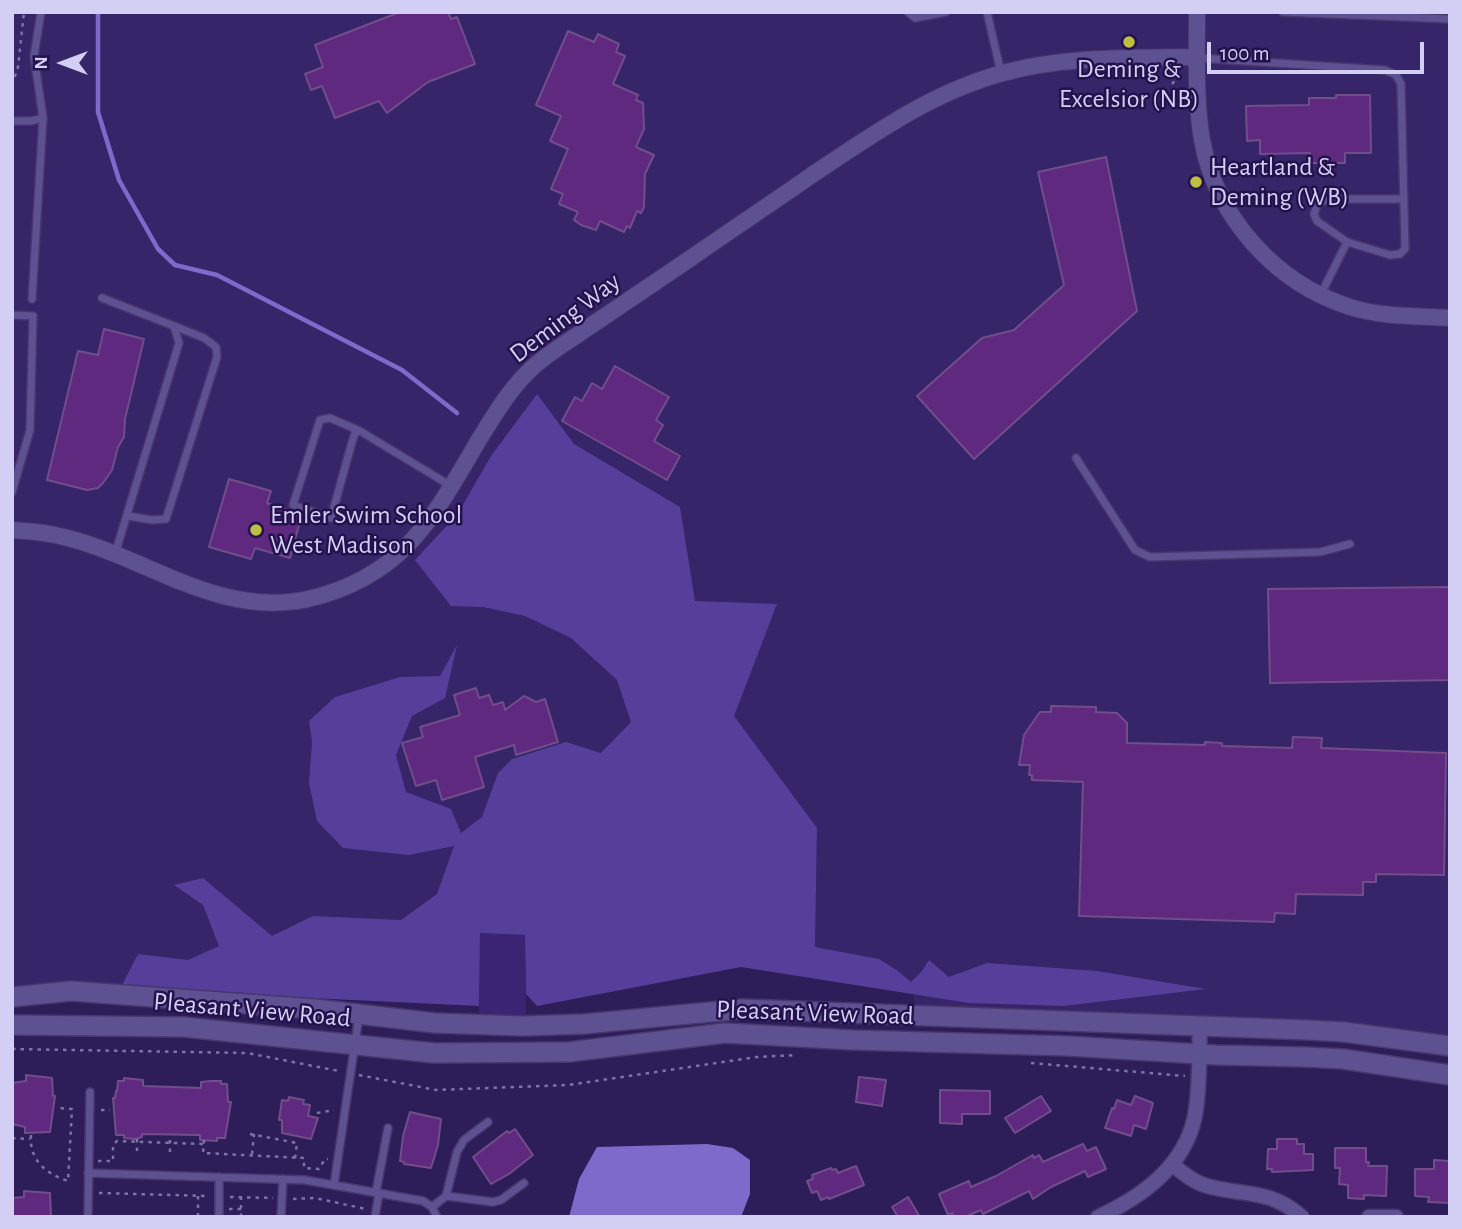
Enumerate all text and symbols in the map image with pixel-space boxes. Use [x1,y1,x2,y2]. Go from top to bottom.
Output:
north arrow [28,28,98,98]
scale bar [1210,28,1427,72]
marker: Deming & Excelsior (NB) [1121,34,1137,50]
text: 100 m [1220,43,1270,64]
place label: Deming & Excelsior (NB) [1059,53,1199,114]
text: N [32,56,51,70]
place label: Heartland & Deming (WB) [1210,151,1349,212]
marker: Heartland & Deming (WB) [1188,174,1204,190]
street label: Deming Way [503,266,627,370]
place label: Emler Swim School West Madison [270,499,462,560]
marker: Emler Swim School West Madison [248,522,264,538]
street label: Pleasant View Road [152,986,352,1034]
street label: Pleasant View Road [716,994,914,1032]

